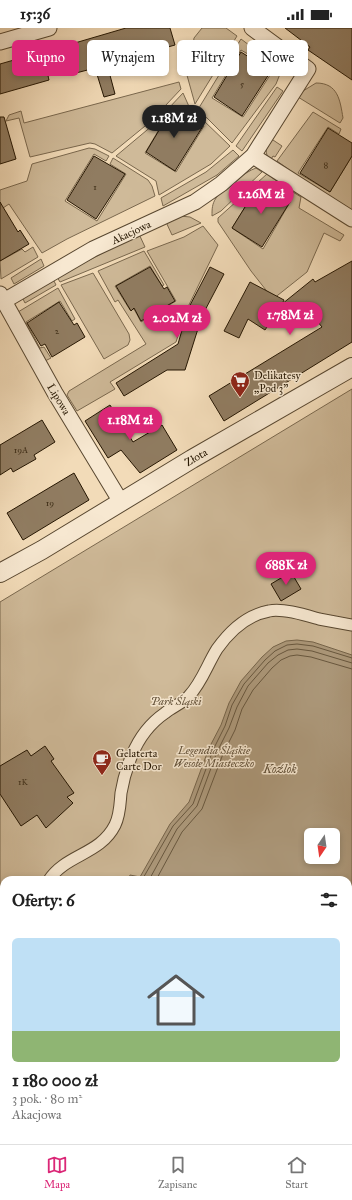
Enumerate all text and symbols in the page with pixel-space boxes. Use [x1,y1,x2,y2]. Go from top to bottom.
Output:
text: 15:36 [20,5,50,23]
chip: Kupno [12,40,79,76]
chip: Wynajem [87,40,169,76]
chip: Filtry [177,40,239,76]
chip: Nowe [247,40,308,76]
house number: 5 [240,78,245,89]
pin: 1.18M zł [133,105,215,139]
text: 1.18M zł [151,110,197,126]
house number: 8 [324,159,329,170]
house number: 1 [93,181,97,192]
pin: 1.26M zł [220,181,302,215]
text: 1.26M zł [238,186,284,202]
street label: Akacjowa [109,218,153,248]
pin: 1.78M zł [249,302,331,336]
pin: 2.02M zł [136,305,218,339]
text: 1.78M zł [267,307,313,323]
text: 2.02M zł [152,310,202,326]
house number: 2 [55,325,60,336]
place label: Delikatesy „Pod 3” [254,369,302,395]
supermarket icon: Delikatesy „Pod 3” [229,370,251,398]
street label: Lipowa [44,381,73,418]
pin: 1.18M zł [89,407,171,441]
text: 1.18M zł [107,412,153,428]
house number: 19A [14,444,28,455]
street label: Złota [183,446,210,469]
house number: 19 [46,497,54,508]
pin: 688K zł [249,552,323,586]
text: 688K zł [265,557,307,573]
park label: Park Śląski [151,694,202,708]
park label: Legendia Śląskie Wesołe Miasteczko [174,743,254,770]
place label: Gelaterta Carte Dor [116,747,162,773]
cafe icon: Gelaterta Carte Dor [91,748,113,776]
water label: Koźlok [262,762,297,776]
house number: 1K [18,776,29,787]
north arrow [304,828,340,864]
map controls [304,828,340,864]
icon: filters [318,889,340,911]
text: Oferty: 6 [12,890,75,911]
icon: home [140,964,212,1036]
text: 1 180 000 zł [12,1070,98,1091]
text: 3 pok. · 80 m² [12,1091,82,1107]
text: Akacjowa [12,1107,62,1123]
tab: Mapa [44,1154,70,1191]
tab: Zapisane [158,1154,197,1191]
tab: Start [285,1154,308,1191]

